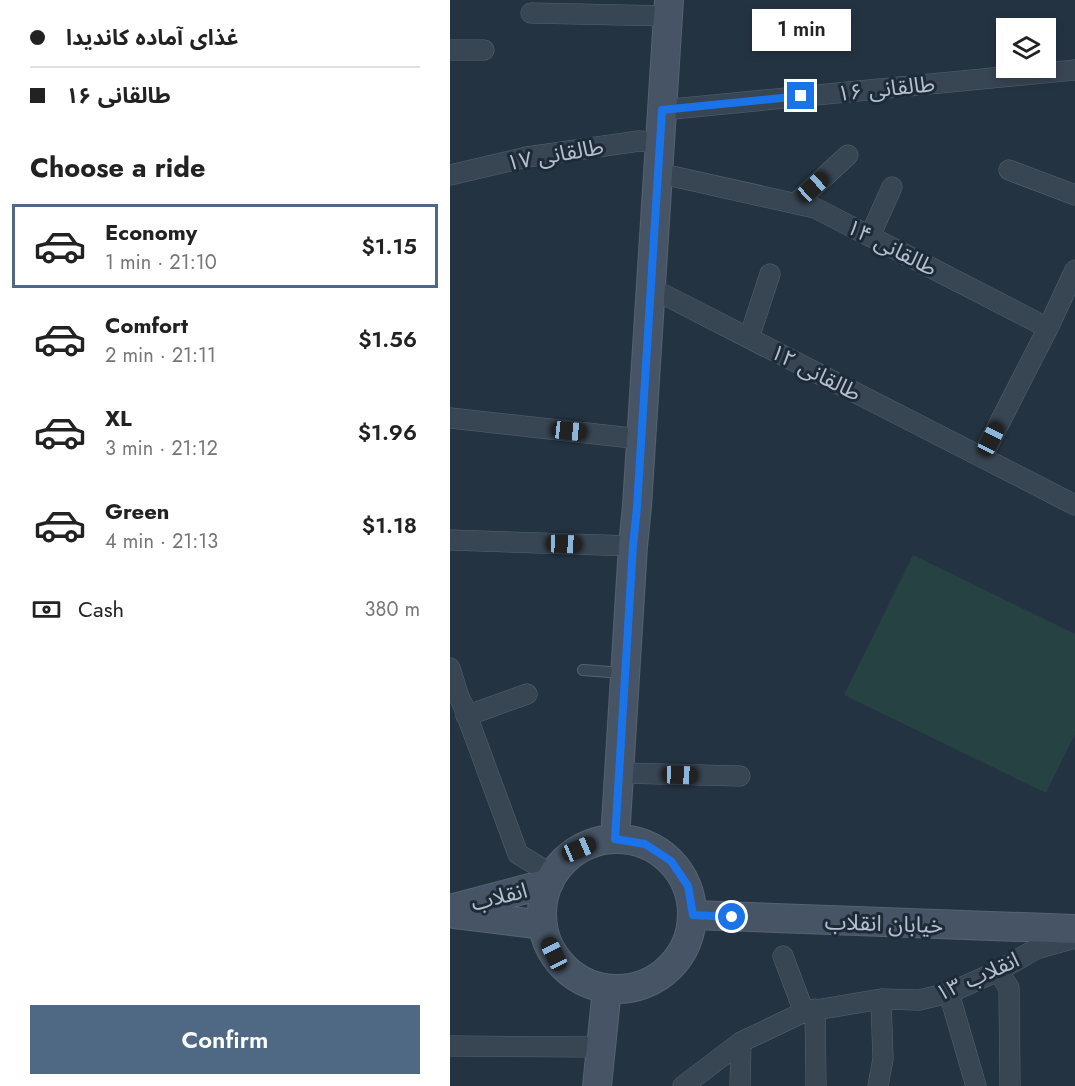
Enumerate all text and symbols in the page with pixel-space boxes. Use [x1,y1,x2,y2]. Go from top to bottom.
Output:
callout: 1 min [752,9,850,51]
text: 1 min [777,15,826,44]
map controls [996,18,1056,78]
button: layers [996,18,1056,78]
text: غذای آماده کاندیدا [66,21,239,53]
street label: طالقانی ۱۶ [835,67,937,109]
text: طالقانی ۱۶ [66,79,171,111]
route end [787,82,814,109]
street label: طالقانی ۱۷ [504,130,606,178]
text: Choose a ride [30,148,205,187]
car [794,168,832,206]
street label: طالقانی ۱۴ [841,210,943,284]
text: Economy [105,216,197,248]
icon: car [33,219,87,273]
text: $1.15 [361,230,417,262]
text: 1 min · 21:10 [105,248,217,277]
text: Comfort [105,309,188,341]
icon: car [33,312,87,366]
text: $1.56 [358,323,417,355]
street label: طالقانی ۱۲ [765,335,867,409]
text: 2 min · 21:11 [105,341,216,370]
text: XL [105,402,132,434]
icon: car [33,405,87,459]
text: $1.96 [358,416,417,448]
car [975,419,1007,459]
car [550,420,588,442]
text: 3 min · 21:12 [105,434,218,463]
text: Green [105,495,169,527]
icon: car [33,498,87,552]
text: $1.18 [362,509,417,541]
text: 4 min · 21:13 [105,527,218,556]
car [546,534,582,554]
icon: cash [30,593,63,626]
text: Cash [78,593,124,625]
text: 380 m [365,595,420,624]
car [662,765,698,785]
car [559,834,599,864]
street label: انقلاب [467,874,531,918]
route start [718,903,745,930]
street label: خیابان انقلاب [824,905,944,941]
car [538,934,570,974]
street label: انقلاب ۱۳ [930,943,1024,1009]
button: Confirm [30,1005,420,1074]

